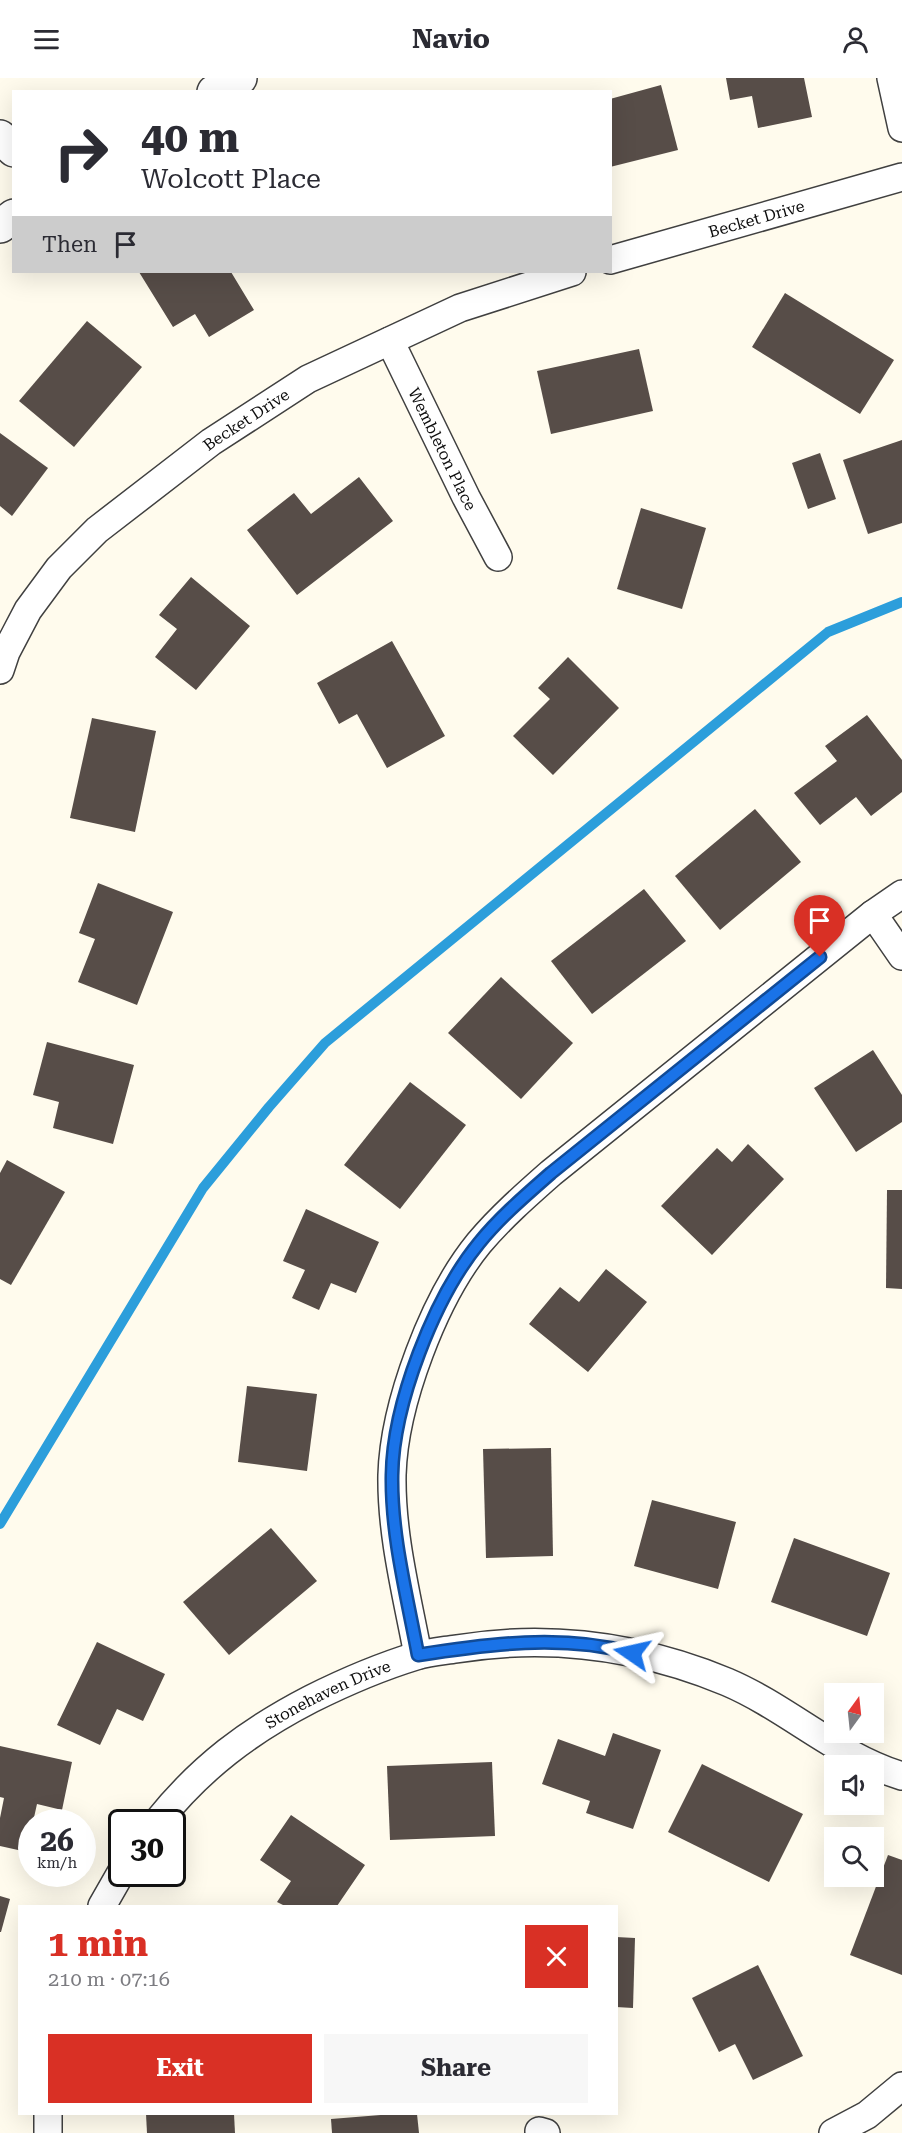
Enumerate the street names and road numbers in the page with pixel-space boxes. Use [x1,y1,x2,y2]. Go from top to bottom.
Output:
street label: Becket Drive [706,196,807,241]
street label: Becket Drive [199,384,293,454]
street label: Wembleton Place [405,384,481,514]
street label: Stonehaven Drive [261,1656,393,1732]

